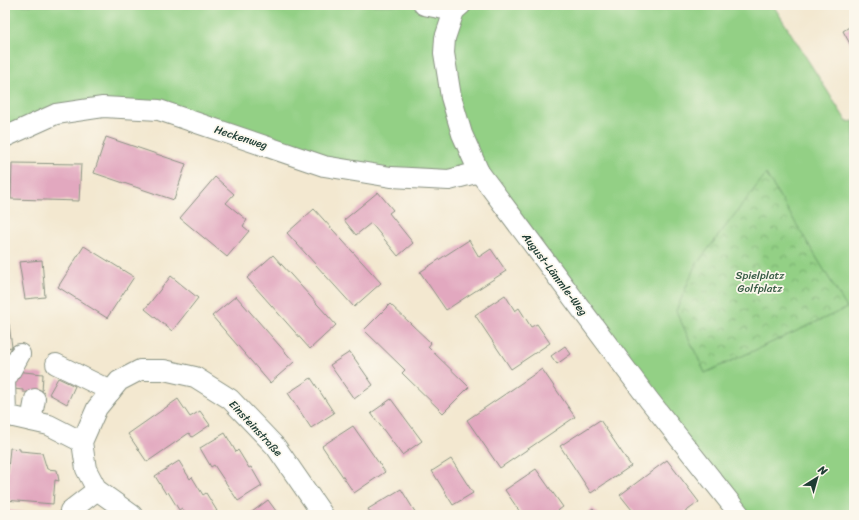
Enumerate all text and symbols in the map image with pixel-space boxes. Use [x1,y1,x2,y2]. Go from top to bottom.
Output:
street label: Heckenweg [212,120,270,155]
street label: August-Lämmle-Weg [516,228,593,320]
park label: Spielplatz Golfplatz [735,266,785,298]
street label: Einsteinstraße [224,396,287,461]
north arrow [797,458,837,498]
text: N [813,460,832,481]

